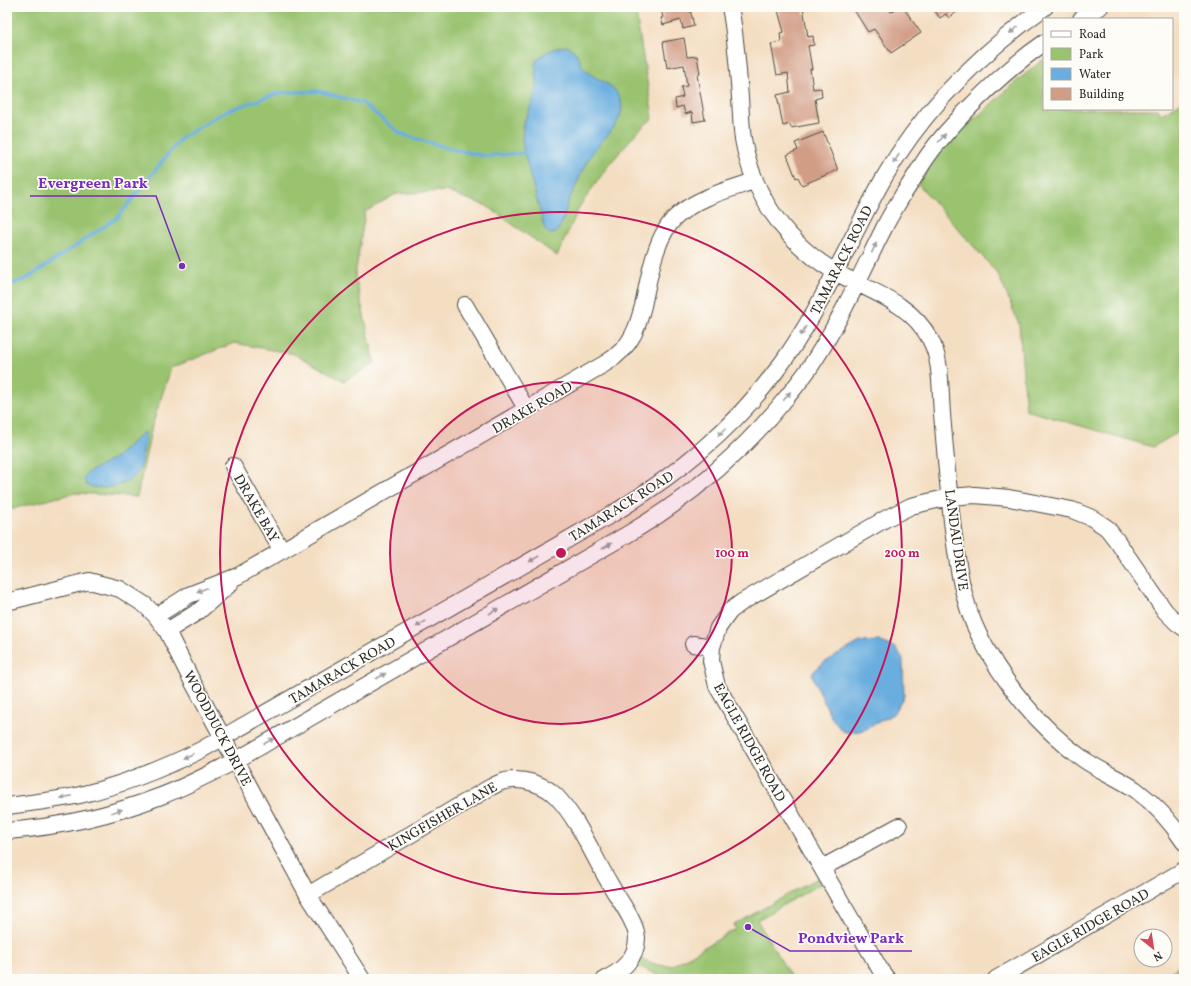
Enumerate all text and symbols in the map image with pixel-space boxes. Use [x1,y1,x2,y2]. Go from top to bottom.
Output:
legend [1043,18,1173,110]
one-way arrow [1008,26,1019,35]
text: Road [1079,27,1106,43]
text: Park [1079,47,1104,63]
text: Water [1079,67,1111,83]
text: Building [1079,87,1124,103]
one-way arrow [938,132,947,143]
one-way arrow [892,154,900,164]
callout: Evergreen Park [30,169,156,196]
text: Evergreen Park [38,174,148,195]
street label: TAMARACK ROAD [807,203,878,319]
one-way arrow [871,242,877,254]
one-way arrow [800,325,807,337]
street label: DRAKE ROAD [489,378,576,439]
one-way arrow [783,391,792,402]
one-way arrow [717,427,727,437]
street label: TAMARACK ROAD [566,467,678,547]
street label: DRAKE BAY [228,471,283,547]
street label: LANDAU DRIVE [939,488,972,592]
one-way arrow [601,543,612,550]
centre of rings [554,546,568,560]
text: 100 m [715,546,749,562]
text: 200 m [884,546,920,562]
one-way arrow [528,556,540,563]
one-way arrow [195,588,207,594]
one-way arrow [488,608,500,615]
one-way arrow [416,621,427,628]
street label: TAMARACK ROAD [286,633,400,710]
street label: WOODDUCK DRIVE [178,668,255,790]
one-way arrow [375,673,387,680]
street label: EAGLE RIDGE ROAD [708,680,789,805]
one-way arrow [263,738,275,745]
one-way arrow [183,753,194,759]
street label: KINGFISHER LANE [385,778,501,856]
one-way arrow [59,795,72,801]
one-way arrow [111,807,123,813]
street label: EAGLE RIDGE ROAD [1028,885,1153,968]
callout: Pondview Park [790,924,912,951]
north arrow [1133,928,1173,968]
text: Pondview Park [798,929,904,950]
text: N [1150,947,1164,964]

